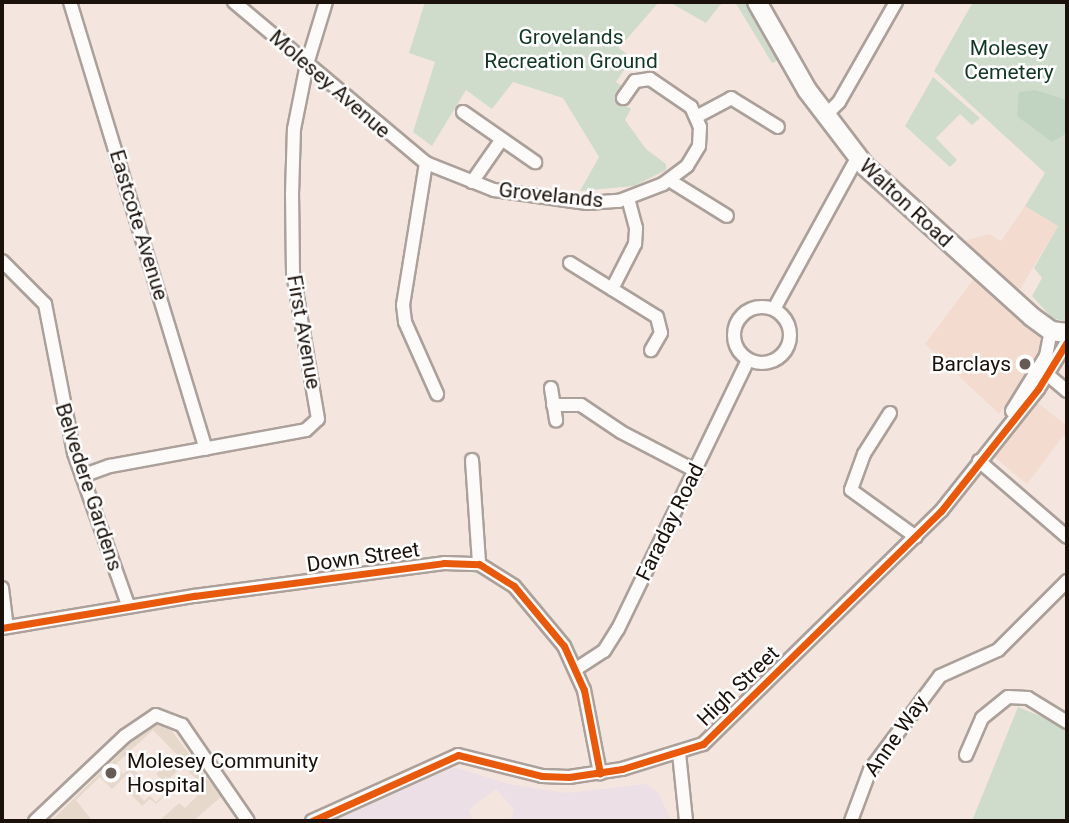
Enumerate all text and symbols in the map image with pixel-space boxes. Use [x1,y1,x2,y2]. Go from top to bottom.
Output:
park label: Grovelands Recreation Ground [484,24,658,74]
street label: Molesey Avenue [264,25,396,143]
park label: Molesey Cemetery [964,35,1054,85]
street label: Eastcote Avenue [104,147,174,303]
street label: Walton Road [854,153,958,253]
street label: Grovelands [497,177,605,213]
street label: First Avenue [282,273,326,391]
place label: Barclays [931,351,1011,377]
marker: Barclays [1017,356,1033,372]
street label: Belvedere Gardens [50,400,128,574]
street label: Faraday Road [631,459,709,585]
street label: Down Street [305,537,421,577]
street label: High Street [692,641,784,731]
street label: Anne Way [859,691,933,781]
place label: Molesey Community Hospital [127,748,318,798]
marker: Molesey Community Hospital [101,763,121,783]

